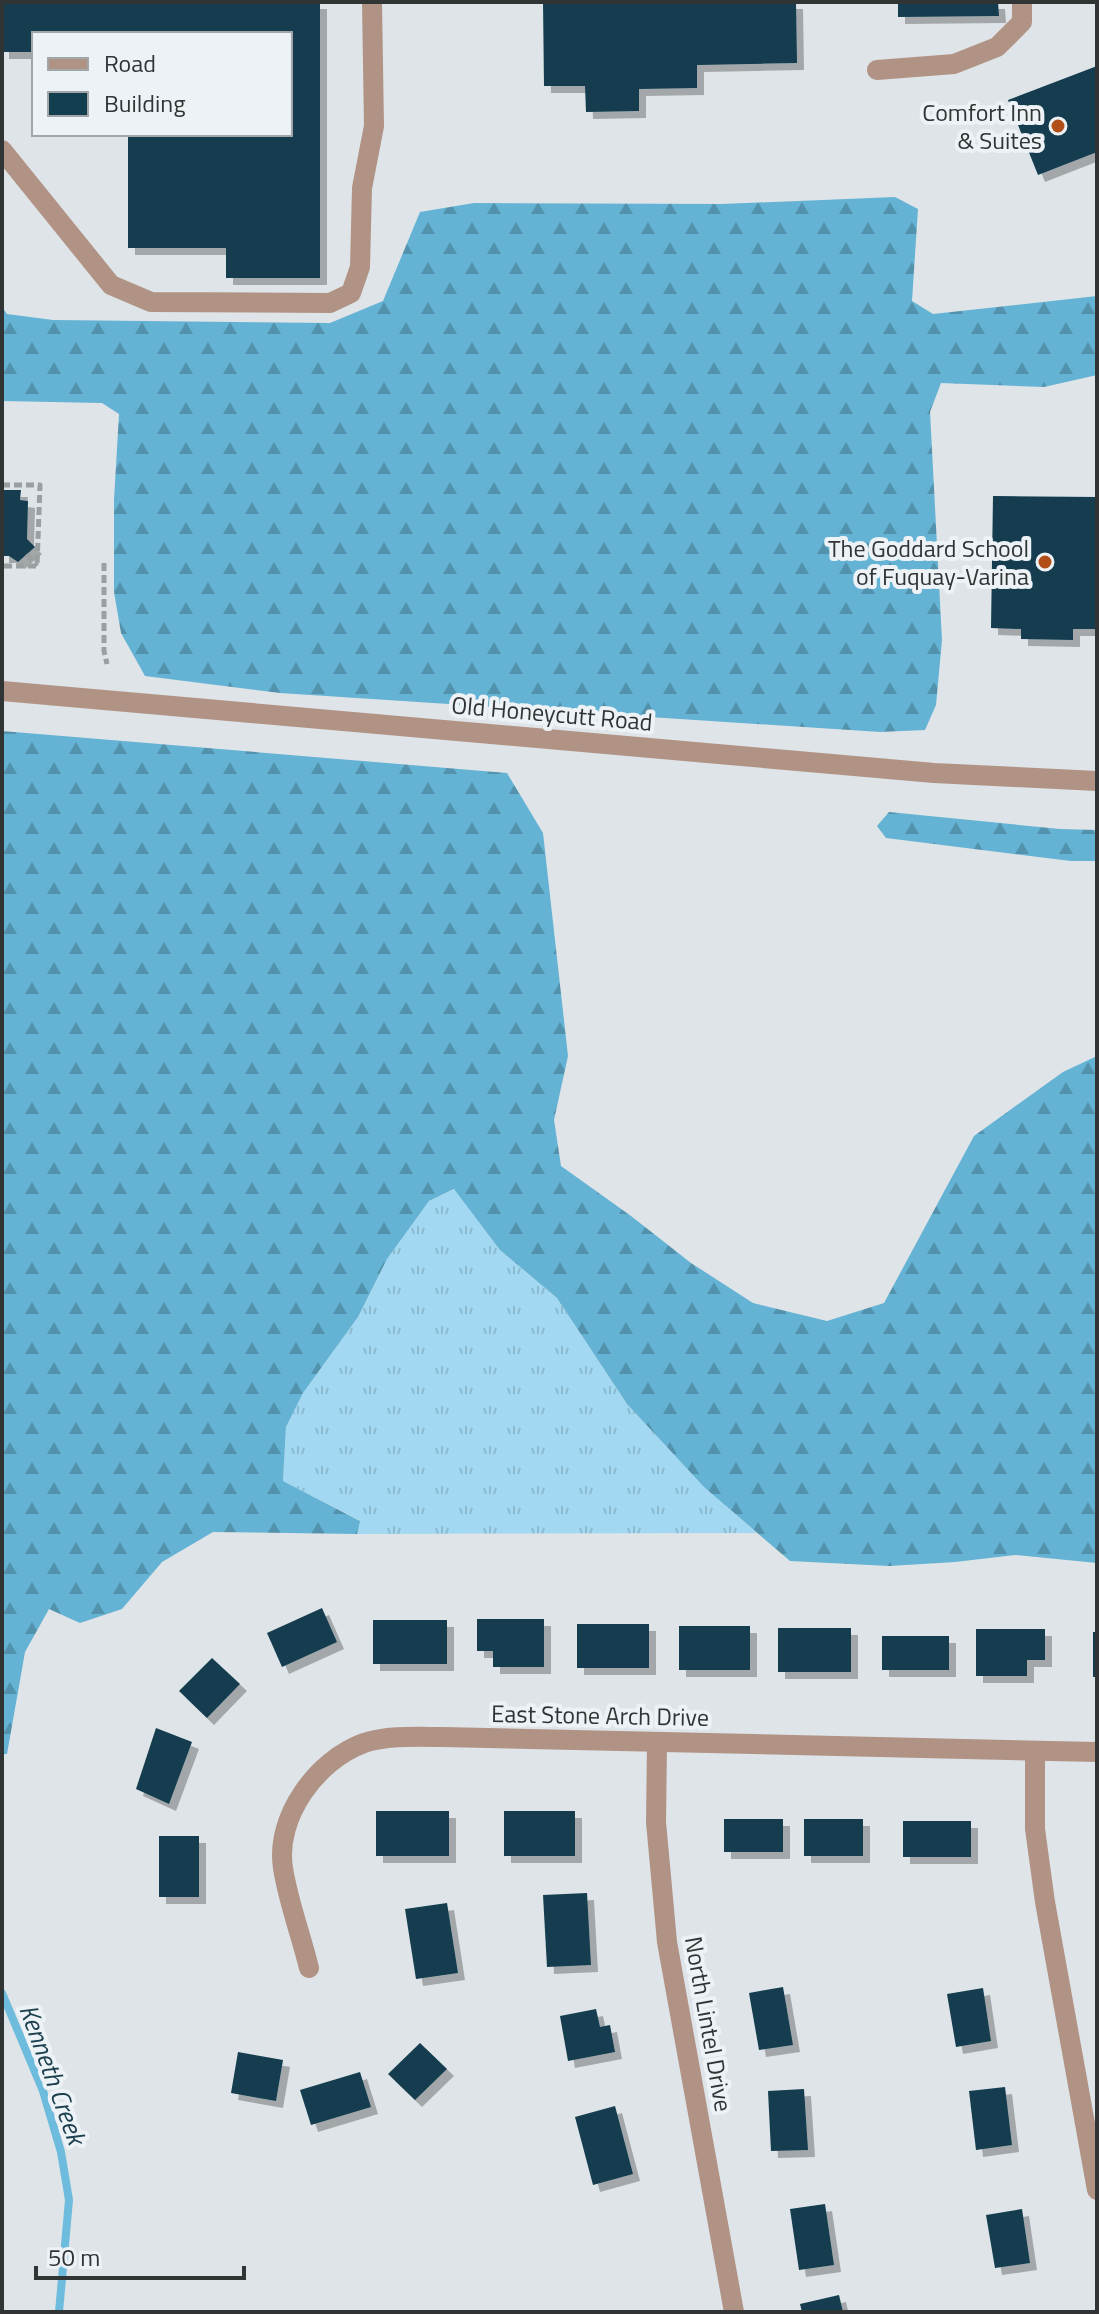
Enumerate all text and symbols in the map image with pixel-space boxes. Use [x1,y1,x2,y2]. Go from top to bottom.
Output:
legend [32,32,292,136]
text: Road [104,45,156,81]
text: Building [104,85,186,121]
place label: Comfort Inn & Suites [922,94,1042,158]
marker: Comfort Inn & Suites [1049,117,1067,135]
place label: The Goddard School of Fuquay-Varina [828,530,1029,594]
marker: The Goddard School of Fuquay-Varina [1036,553,1054,571]
street label: Old Honeycutt Road [450,686,654,740]
street label: East Stone Arch Drive [491,1695,709,1735]
street label: North Lintel Drive [676,1934,742,2114]
water label: Kenneth Creek [10,1999,98,2153]
scale bar [36,2230,244,2280]
text: 50 m [48,2239,100,2275]

